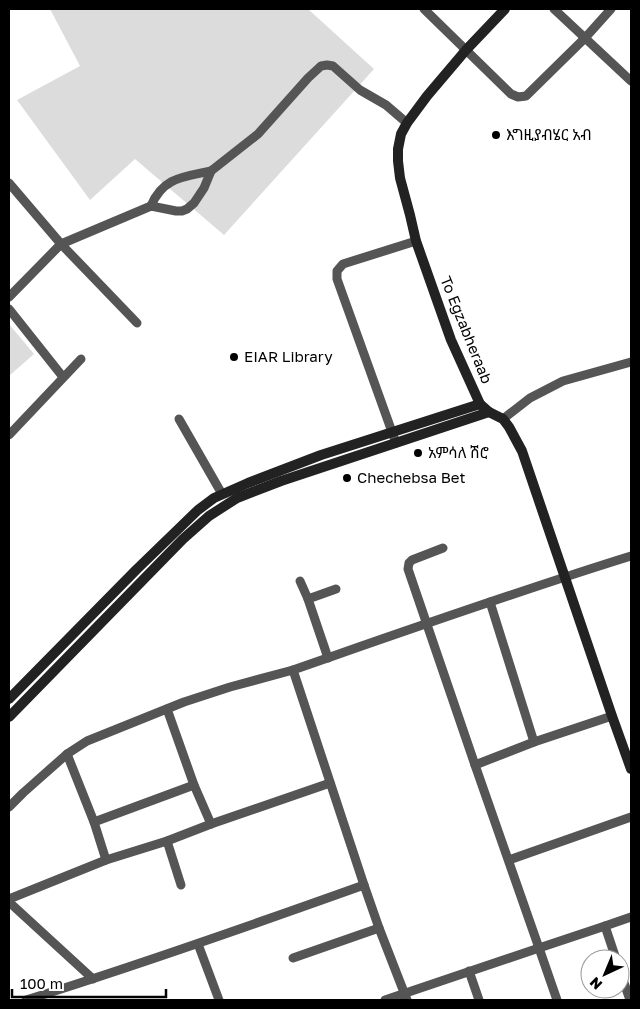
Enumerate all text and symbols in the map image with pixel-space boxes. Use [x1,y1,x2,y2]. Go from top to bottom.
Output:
place label: እግዚያብሄር አብ [506,125,592,143]
marker: እግዚያብሄር አብ [490,129,502,141]
street label: To Egzabheraab [437,273,497,386]
place label: EIAR Library [244,347,333,365]
marker: EIAR Library [228,351,240,363]
place label: አምሳለ ሽሮ [428,443,489,461]
marker: አምሳለ ሽሮ [412,447,424,459]
place label: Chechebsa Bet [357,468,465,486]
marker: Chechebsa Bet [341,472,353,484]
north arrow [580,949,630,999]
scale bar [12,966,166,998]
text: 100 m [20,974,63,992]
text: N [586,974,605,994]

